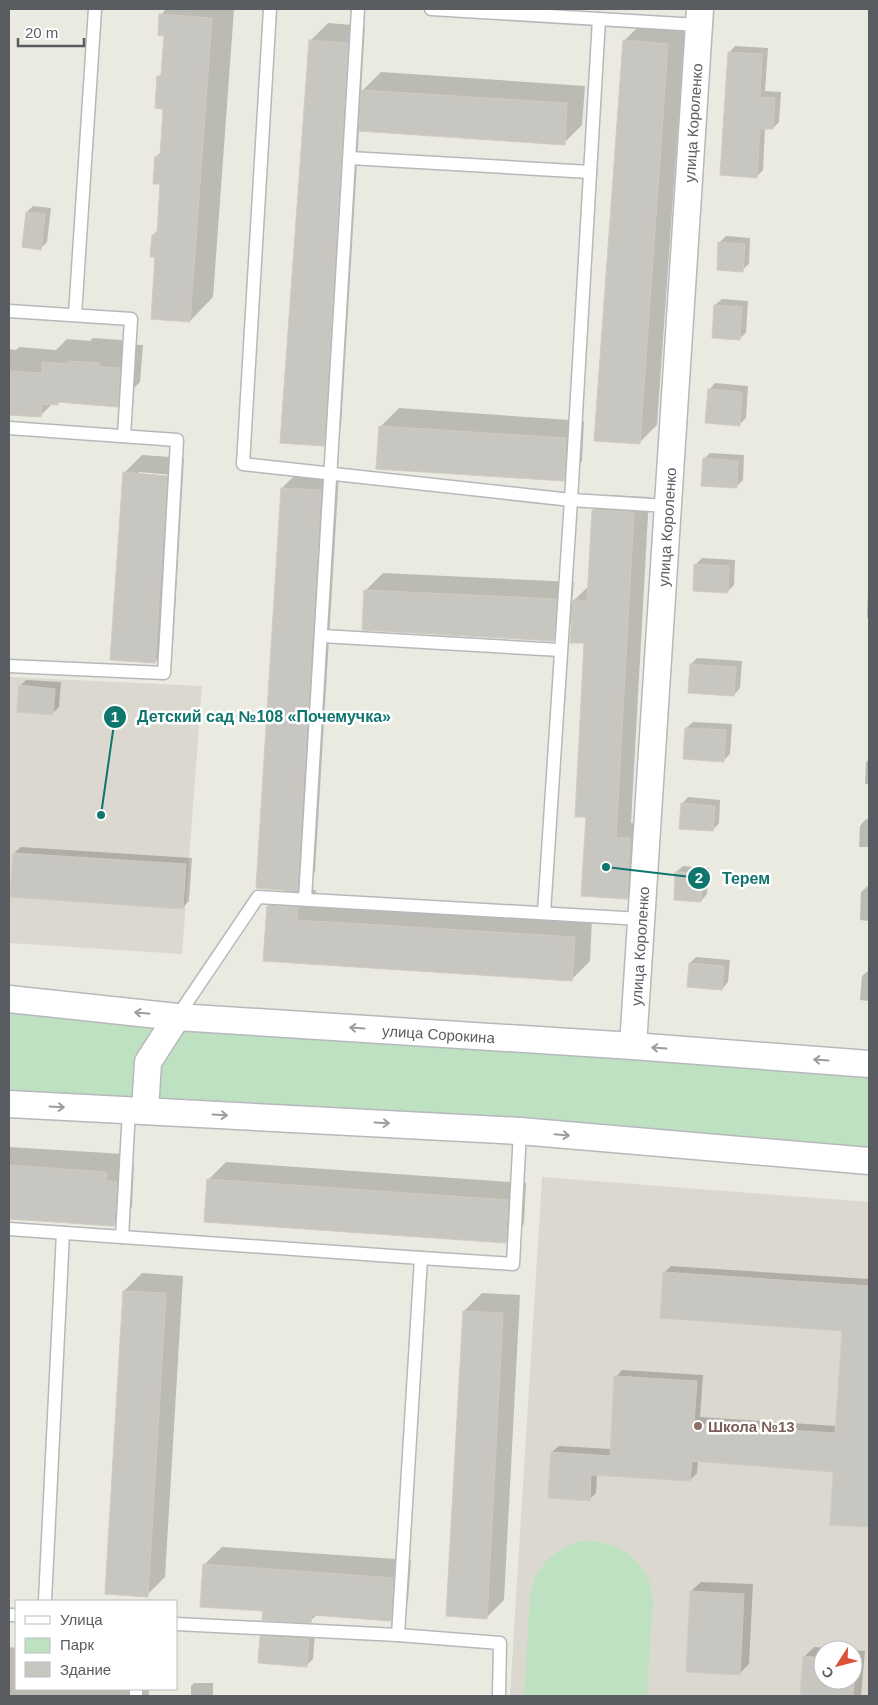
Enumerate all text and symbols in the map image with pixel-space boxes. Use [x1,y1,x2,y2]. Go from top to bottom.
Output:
scale bar [18,15,84,47]
text: 20 m [25,24,58,41]
street label: улица Короленко [680,63,705,183]
street label: улица Короленко [654,467,679,587]
callout: Детский сад №108 «Почемучка» [102,701,401,732]
text: 1 [111,708,119,725]
text: Детский сад №108 «Почемучка» [137,708,391,725]
callout: Терем [687,863,780,894]
text: 2 [695,869,703,886]
text: Терем [722,870,770,887]
street label: улица Короленко [627,886,652,1006]
one-way arrow [135,1008,151,1018]
street label: улица Сорокина [382,1022,496,1046]
one-way arrow [349,1024,365,1033]
one-way arrow [651,1043,667,1052]
one-way arrow [813,1055,829,1065]
one-way arrow [49,1102,65,1111]
one-way arrow [211,1110,227,1119]
one-way arrow [374,1119,390,1128]
one-way arrow [553,1130,569,1139]
place label: Школа №13 [708,1418,795,1435]
marker: Школа №13 [692,1420,704,1432]
legend [15,1600,178,1690]
text: Улица [60,1611,103,1628]
text: Парк [60,1636,94,1653]
north arrow [813,1640,863,1690]
text: Здание [60,1661,111,1678]
text: С [818,1664,837,1681]

